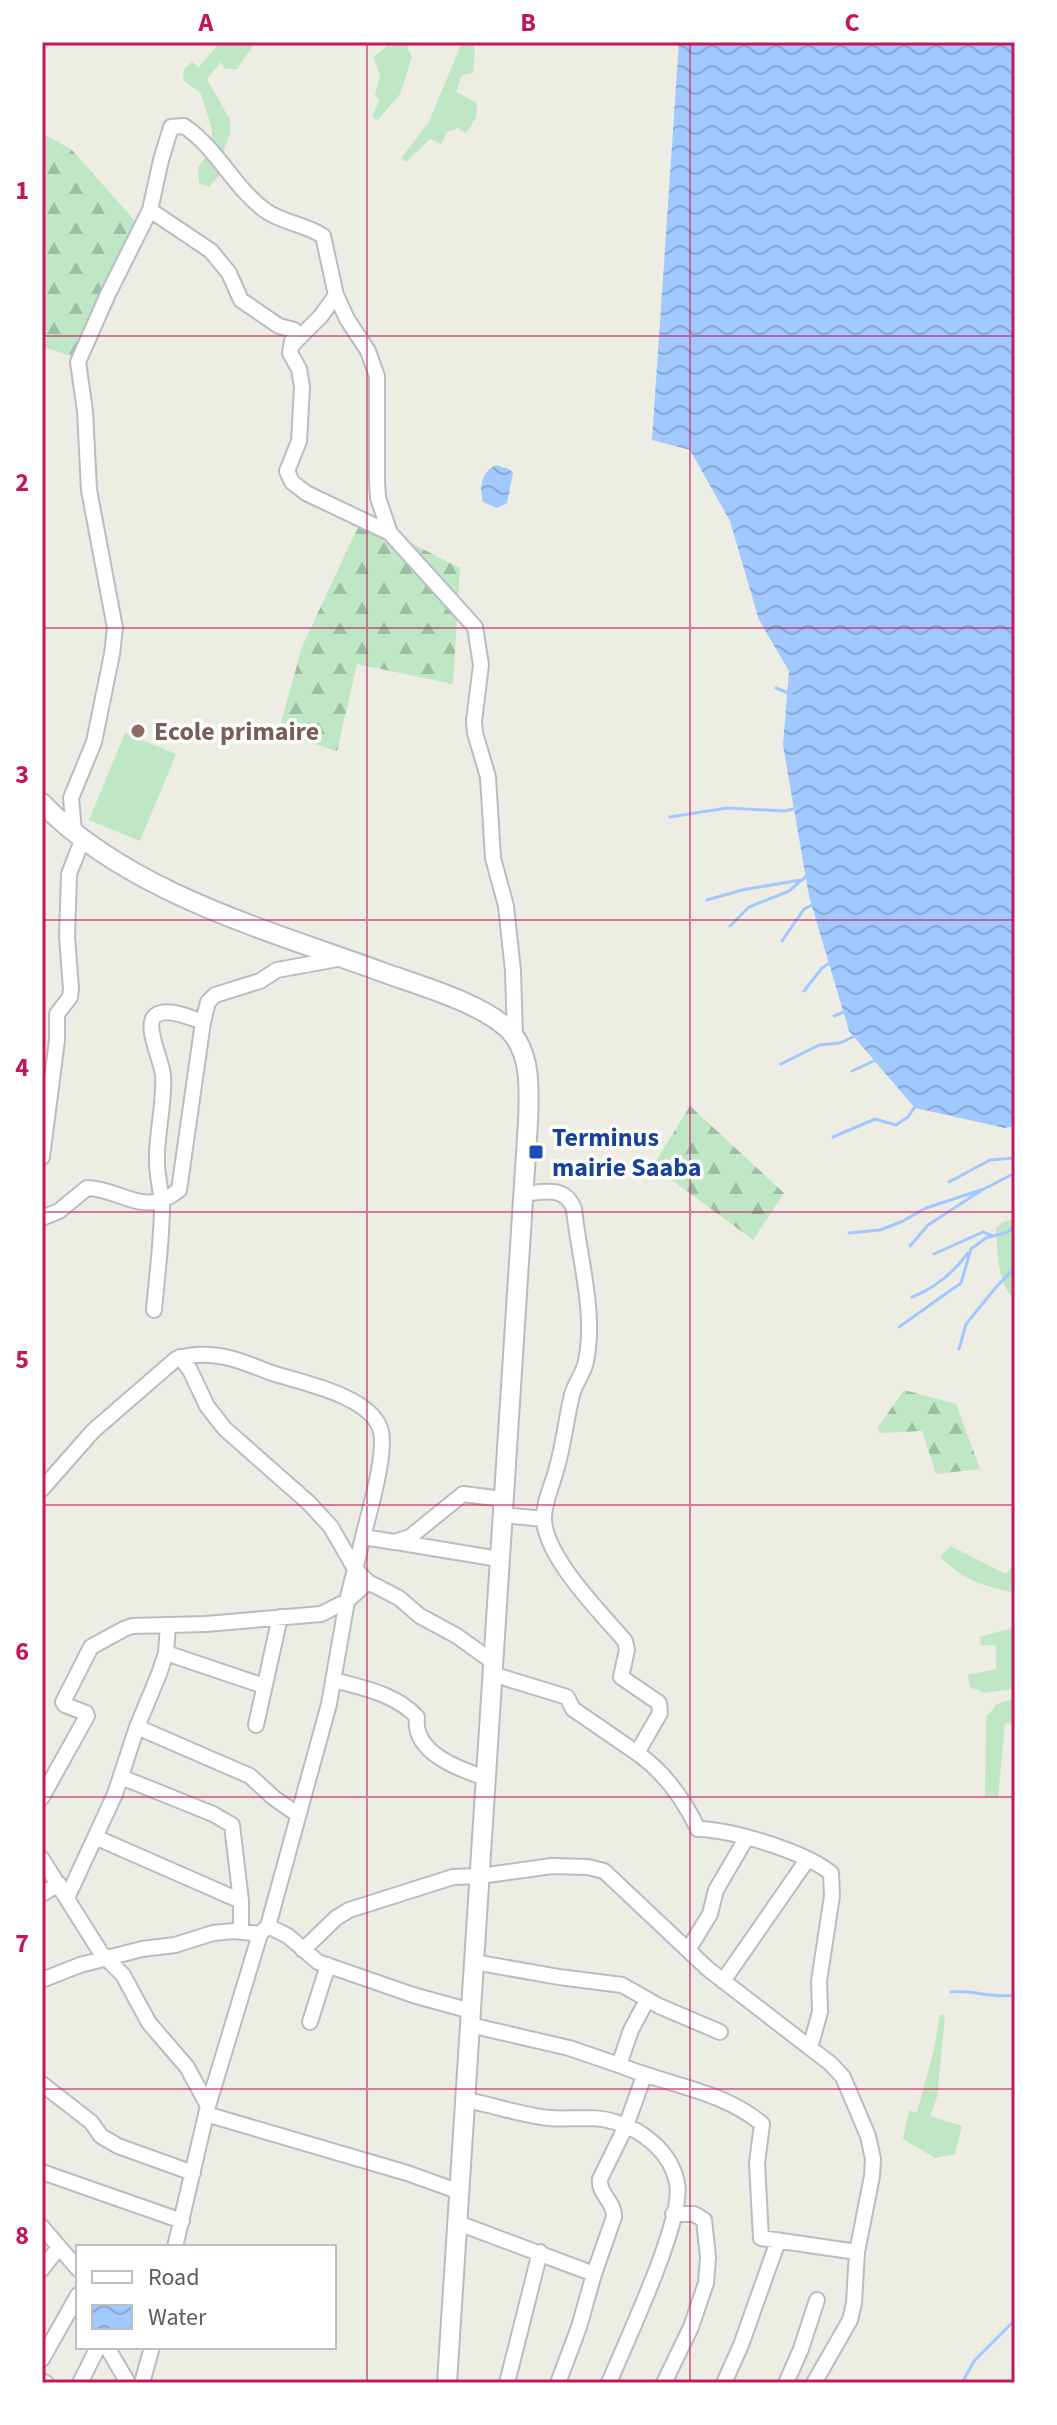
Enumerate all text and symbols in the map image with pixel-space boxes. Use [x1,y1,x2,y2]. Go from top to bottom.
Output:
text: A [198,4,215,41]
text: B [520,4,536,41]
text: C [844,4,860,41]
text: 1 [15,172,29,209]
text: 2 [15,464,29,501]
place label: Ecole primaire [154,713,319,750]
marker: Ecole primaire [129,722,147,740]
text: 3 [15,756,29,793]
text: 4 [15,1049,29,1086]
place label: Terminus mairie Saaba [552,1119,702,1186]
marker: Terminus mairie Saaba [527,1143,545,1161]
text: 5 [15,1341,29,1378]
text: 6 [15,1633,29,1670]
text: 7 [15,1925,29,1962]
text: 8 [15,2217,29,2254]
legend [76,2245,336,2349]
text: Road [148,2260,200,2295]
text: Water [148,2300,207,2335]

